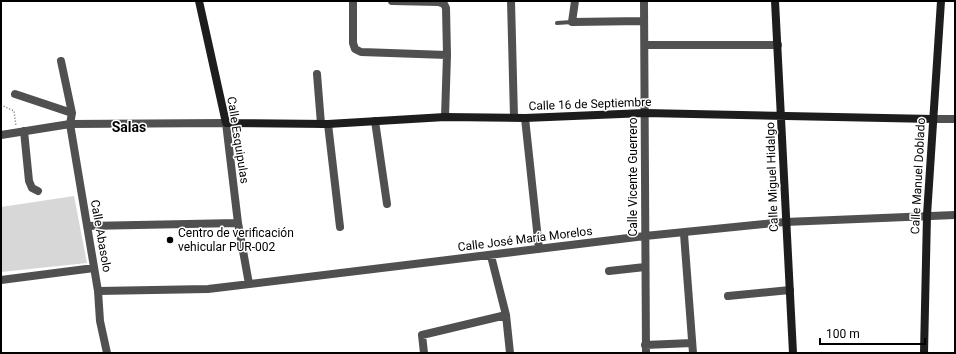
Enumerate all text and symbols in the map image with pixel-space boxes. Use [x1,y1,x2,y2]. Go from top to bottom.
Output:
street label: Calle 16 de Septiembre [528,95,652,113]
street label: Calle Esquipulas [224,96,252,184]
street label: Calle Vicente Guerrero [626,117,640,236]
street label: Calle Manuel Doblado [908,117,928,235]
district label: Salas [112,119,146,135]
street label: Calle Miguel Hidalgo [763,122,781,232]
street label: Calle Abasolo [88,199,114,274]
street label: Calle José María Morelos [457,224,593,254]
place label: Centro de verificación vehicular PUR-002 [178,226,294,254]
marker: Centro de verificación vehicular PUR-002 [165,235,175,245]
scale bar [820,320,925,346]
text: 100 m [826,327,860,341]

